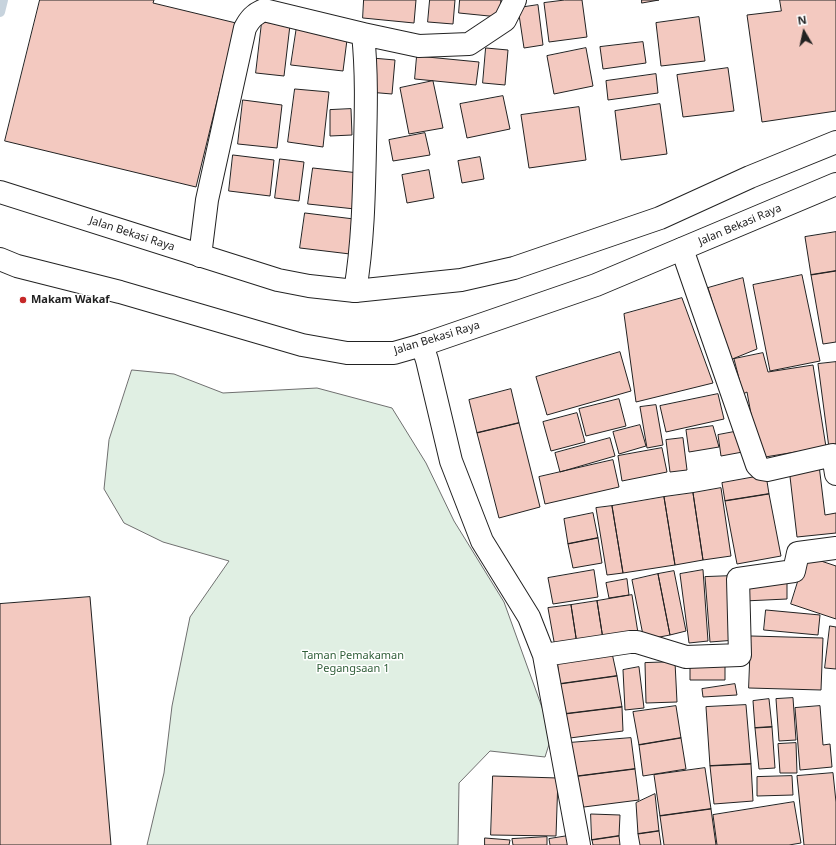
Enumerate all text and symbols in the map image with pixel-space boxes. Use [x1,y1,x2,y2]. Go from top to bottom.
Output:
north arrow [784,12,824,52]
text: N [796,12,808,28]
street label: Jalan Bekasi Raya [696,202,784,248]
street label: Jalan Bekasi Raya [88,214,176,254]
place label: Makam Wakaf [31,293,110,307]
marker: Makam Wakaf [18,295,28,305]
street label: Jalan Bekasi Raya [393,319,481,357]
park label: Taman Pemakaman Pegangsaan 1 [302,649,404,675]

